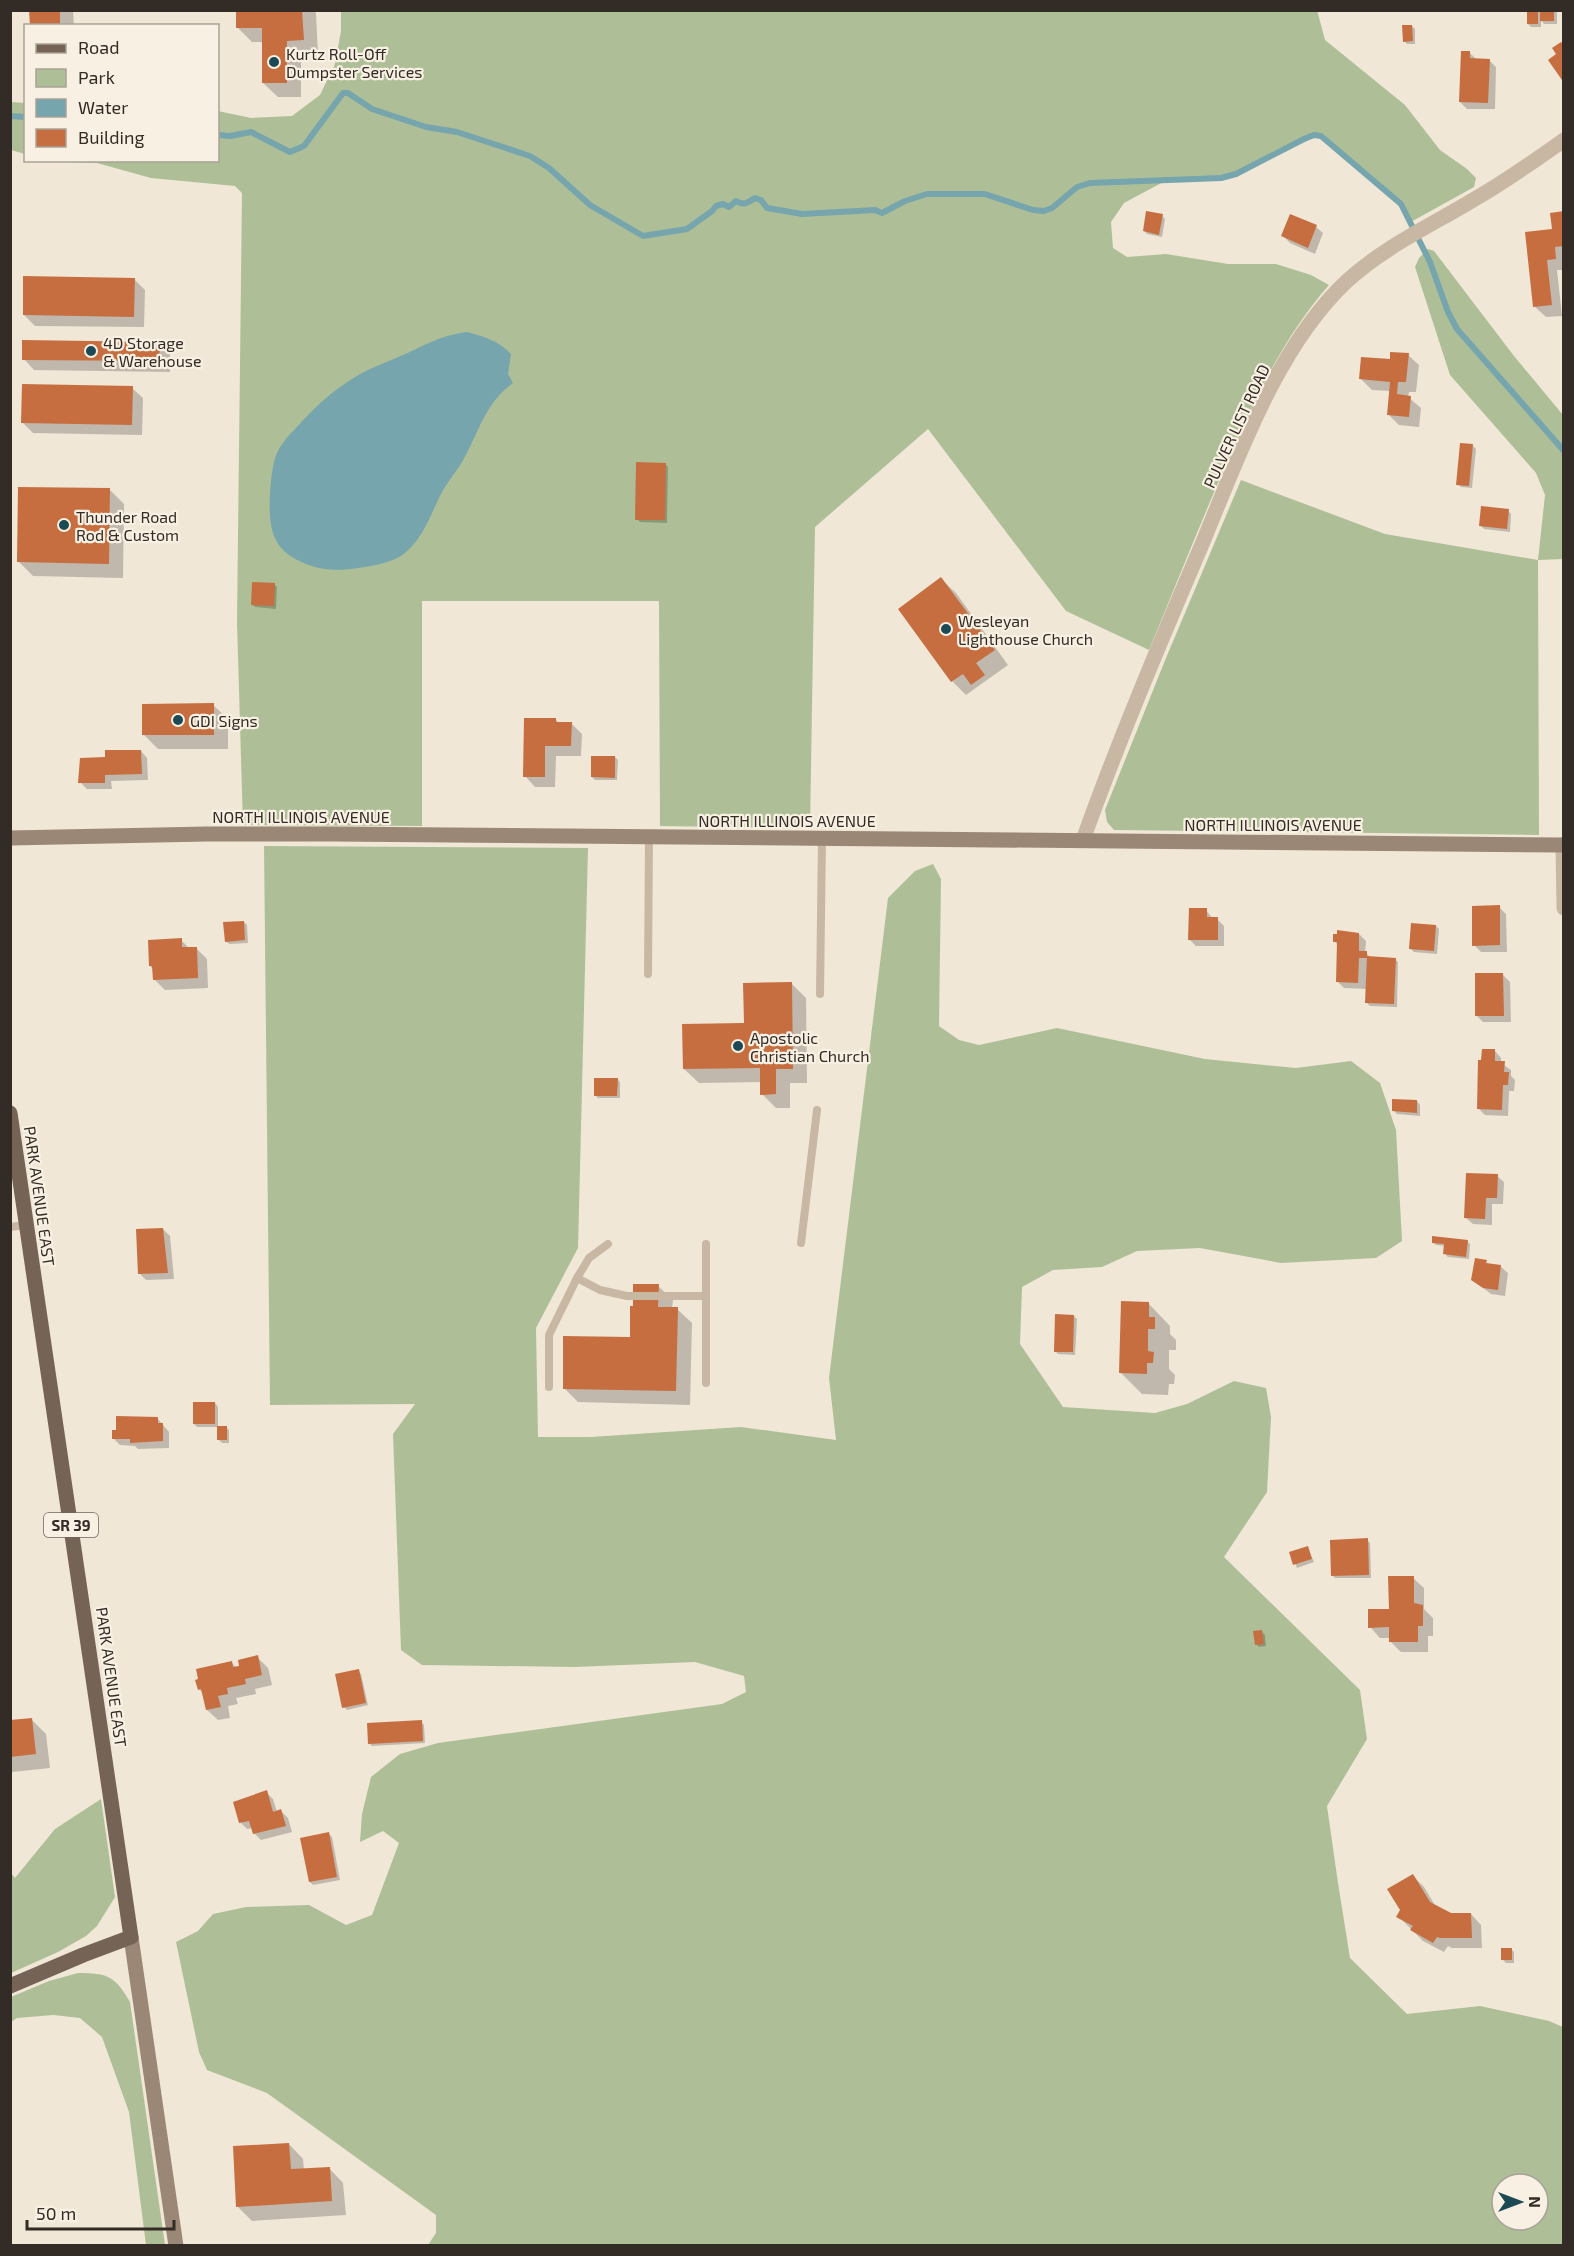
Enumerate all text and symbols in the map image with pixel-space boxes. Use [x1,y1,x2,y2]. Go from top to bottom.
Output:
legend [24,24,219,162]
text: Road [78,36,119,58]
place label: Kurtz Roll-Off Dumpster Services [286,44,422,81]
marker: Kurtz Roll-Off Dumpster Services [267,55,281,69]
text: Park [78,66,115,88]
text: Water [78,96,128,118]
text: Building [78,126,145,148]
place label: 4D Storage & Warehouse [103,333,202,370]
marker: 4D Storage & Warehouse [84,344,98,358]
street label: PULVER LIST ROAD [1199,361,1273,491]
place label: Thunder Road Rod & Custom [76,507,179,544]
marker: Thunder Road Rod & Custom [57,518,71,532]
place label: Wesleyan Lighthouse Church [958,611,1093,648]
marker: Wesleyan Lighthouse Church [939,622,953,636]
place label: GDI Signs [190,711,258,730]
marker: GDI Signs [171,713,185,727]
street label: NORTH ILLINOIS AVENUE [212,807,390,826]
street label: NORTH ILLINOIS AVENUE [698,811,876,830]
street label: NORTH ILLINOIS AVENUE [1184,815,1362,834]
place label: Apostolic Christian Church [750,1028,870,1065]
marker: Apostolic Christian Church [731,1039,745,1053]
street label: PARK AVENUE EAST [21,1125,59,1267]
road number: SR 39 [44,1513,98,1537]
street label: PARK AVENUE EAST [93,1606,131,1748]
north arrow [1490,2172,1550,2232]
scale bar [27,2193,174,2231]
text: N [1526,2196,1545,2208]
text: 50 m [36,2202,76,2224]

